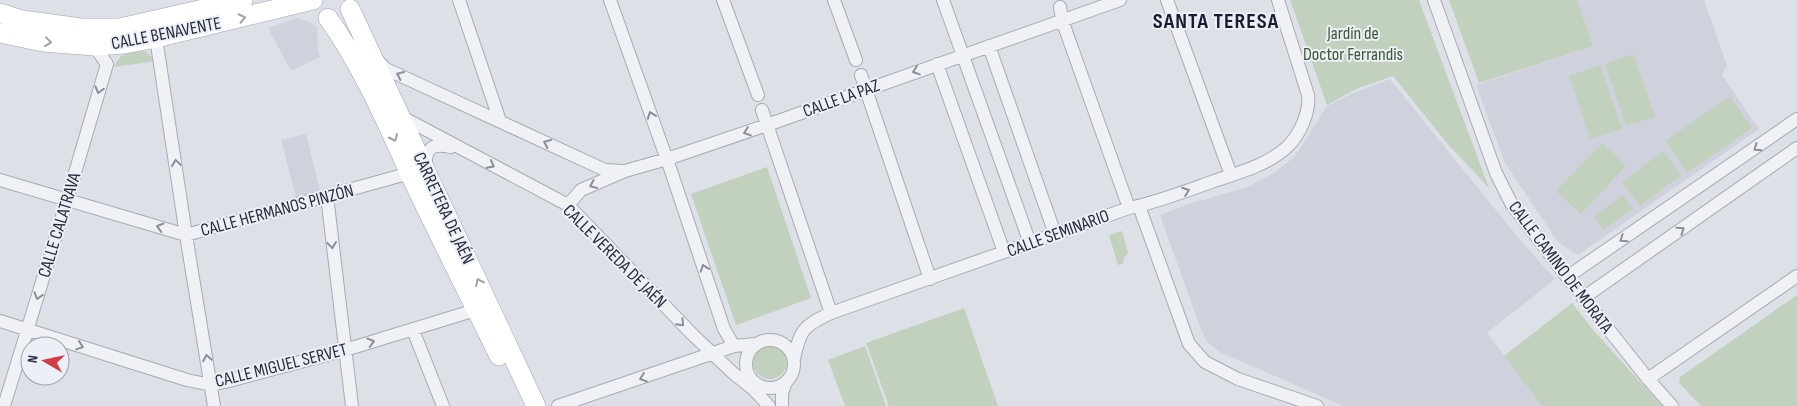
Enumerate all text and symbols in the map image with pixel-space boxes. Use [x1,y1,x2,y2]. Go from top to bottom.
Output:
district label: SANTA TERESA [1153,8,1279,35]
street label: CALLE BENAVENTE [109,13,223,54]
one-way arrow [238,13,246,24]
park label: Jardín de Doctor Ferrandis [1303,23,1403,65]
one-way arrow [44,36,52,47]
one-way arrow [913,66,921,76]
one-way arrow [396,71,405,81]
street label: CALLE LA PAZ [800,75,883,122]
one-way arrow [95,85,105,94]
one-way arrow [647,111,657,119]
one-way arrow [743,126,751,136]
one-way arrow [387,133,398,142]
one-way arrow [543,139,552,149]
one-way arrow [1753,142,1763,151]
street label: CARRETERA DE JAÉN [408,149,479,268]
one-way arrow [171,159,181,167]
one-way arrow [486,159,495,169]
street label: CALLE CALATRAVA [34,170,85,280]
one-way arrow [589,178,598,189]
street label: CALLE HERMANOS PINZÓN [198,180,356,241]
one-way arrow [1181,187,1190,197]
street label: CALLE CAMINO DE MORATA [1504,197,1617,338]
street label: CALLE VEREDA DE JAÉN [559,200,671,312]
street label: CALLE SEMINARIO [1004,205,1112,262]
one-way arrow [157,223,165,233]
one-way arrow [1675,227,1684,236]
one-way arrow [1619,233,1629,242]
one-way arrow [327,240,337,249]
one-way arrow [700,265,710,273]
one-way arrow [474,278,485,287]
one-way arrow [33,291,43,300]
one-way arrow [675,317,684,326]
north arrow [20,336,70,386]
one-way arrow [366,338,375,348]
street label: CALLE MIGUEL SERVET [213,339,349,392]
one-way arrow [75,340,84,350]
one-way arrow [202,353,212,362]
text: N [24,354,42,364]
one-way arrow [639,372,648,382]

